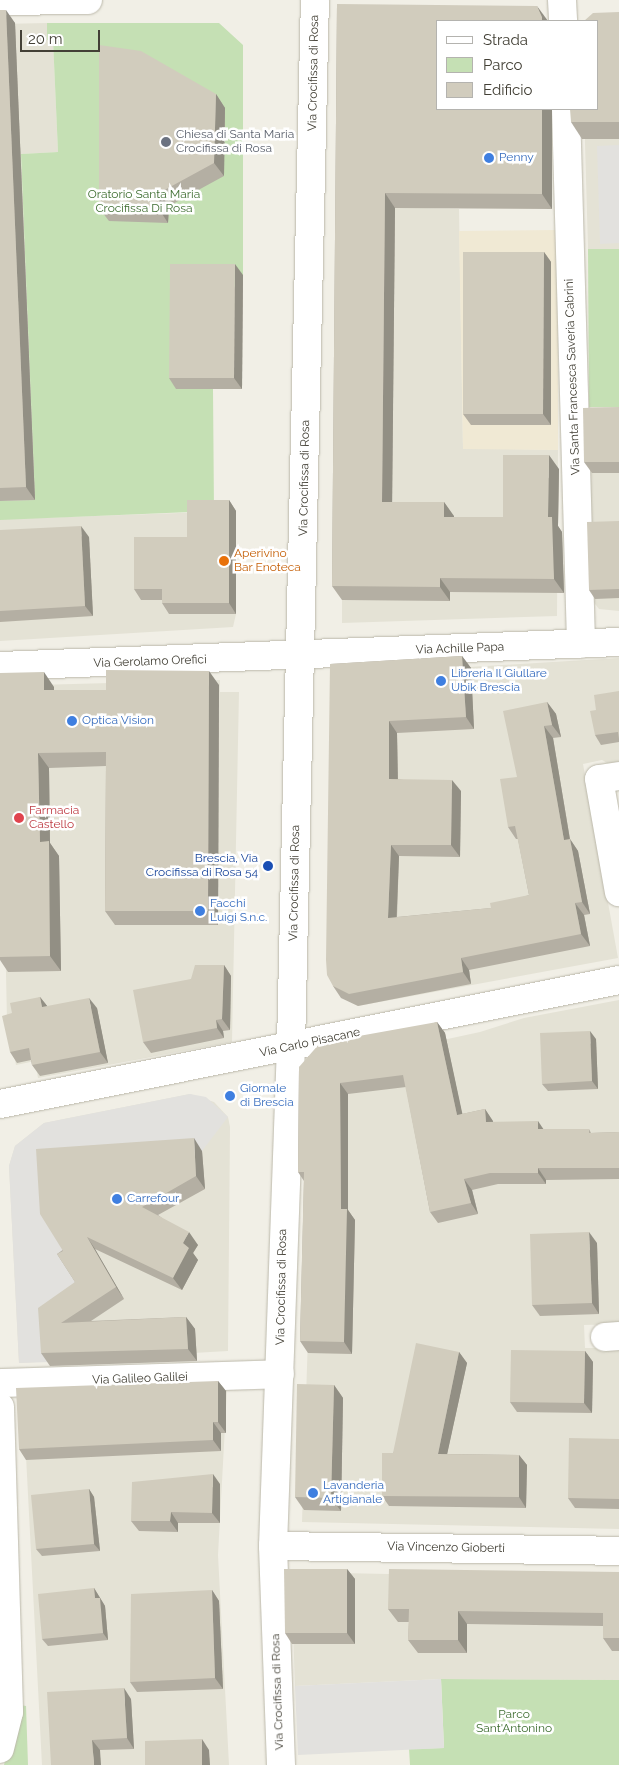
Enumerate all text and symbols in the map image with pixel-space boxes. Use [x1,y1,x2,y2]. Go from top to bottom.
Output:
street label: Via Crocifissa di Rosa [306,15,322,131]
scale bar [22,20,102,52]
legend [436,20,599,110]
text: 20 m [28,30,63,48]
text: Strada [483,31,528,49]
text: Parco [483,56,523,74]
text: Edificio [483,81,533,99]
place label: Chiesa di Santa Maria Crocifissa di Rosa [176,128,294,156]
marker: Chiesa di Santa Maria Crocifissa di Rosa [160,136,172,148]
place label: Penny [499,151,534,165]
marker: Penny [483,152,495,164]
park label: Oratorio Santa Maria Crocifissa Di Rosa [88,188,200,216]
street label: Via Santa Francesca Saveria Cabrini [562,279,584,475]
street label: Via Crocifissa di Rosa [297,420,313,536]
place label: Aperivino Bar Enoteca [234,547,301,575]
marker: Aperivino Bar Enoteca [218,555,230,567]
street label: Via Achille Papa [415,640,505,658]
street label: Via Gerolamo Orefici [93,653,207,671]
place label: Libreria Il Giullare Ubik Brescia [451,667,547,695]
marker: Libreria Il Giullare Ubik Brescia [435,675,447,687]
place label: Optica Vision [82,714,154,728]
marker: Optica Vision [66,715,78,727]
place label: Farmacia Castello [29,804,79,832]
marker: Farmacia Castello [13,812,25,824]
street label: Via Crocifissa di Rosa [287,825,303,941]
place label: Brescia, Via Crocifissa di Rosa 54 [146,852,258,880]
marker: Brescia, Via Crocifissa di Rosa 54 [262,860,274,872]
place label: Facchi Luigi S.n.c. [210,897,267,925]
marker: Facchi Luigi S.n.c. [194,905,206,917]
street label: Via Carlo Pisacane [258,1025,362,1061]
place label: Giornale di Brescia [240,1082,294,1110]
marker: Giornale di Brescia [224,1090,236,1102]
place label: Carrefour [127,1192,179,1206]
marker: Carrefour [111,1193,123,1205]
street label: Via Crocifissa di Rosa [274,1229,290,1345]
street label: Via Galileo Galilei [92,1370,188,1388]
place label: Lavanderia Artigianale [323,1479,384,1507]
marker: Lavanderia Artigianale [307,1487,319,1499]
street label: Via Vincenzo Gioberti [387,1540,505,1556]
street label: Via Crocifissa di Rosa [269,1634,287,1750]
park label: Parco Sant'Antonino [476,1708,552,1736]

